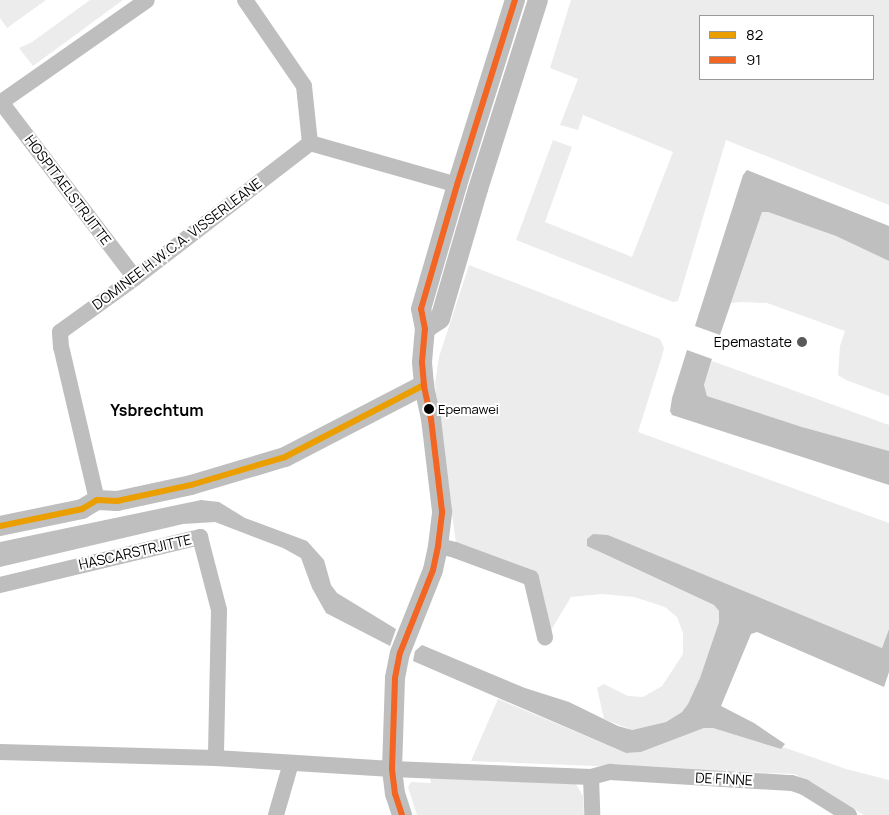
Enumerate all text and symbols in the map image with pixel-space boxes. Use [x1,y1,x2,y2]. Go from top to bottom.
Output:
legend [699,15,874,80]
text: 82 [746,24,763,45]
text: 91 [746,49,761,70]
street label: HOSPITAELSTRJITTE [21,132,115,248]
street label: DOMINEE H.W.C.A. VISSERLEANE [89,175,265,313]
place label: Epemastate [714,334,792,350]
marker: Epemastate [796,336,808,348]
district label: Ysbrechtum [110,400,204,420]
place label: Epemawei [438,401,499,417]
marker: Epemawei [424,404,434,414]
street label: HASCARSTRJITTE [77,531,193,573]
street label: DE FINNE [695,769,753,789]

